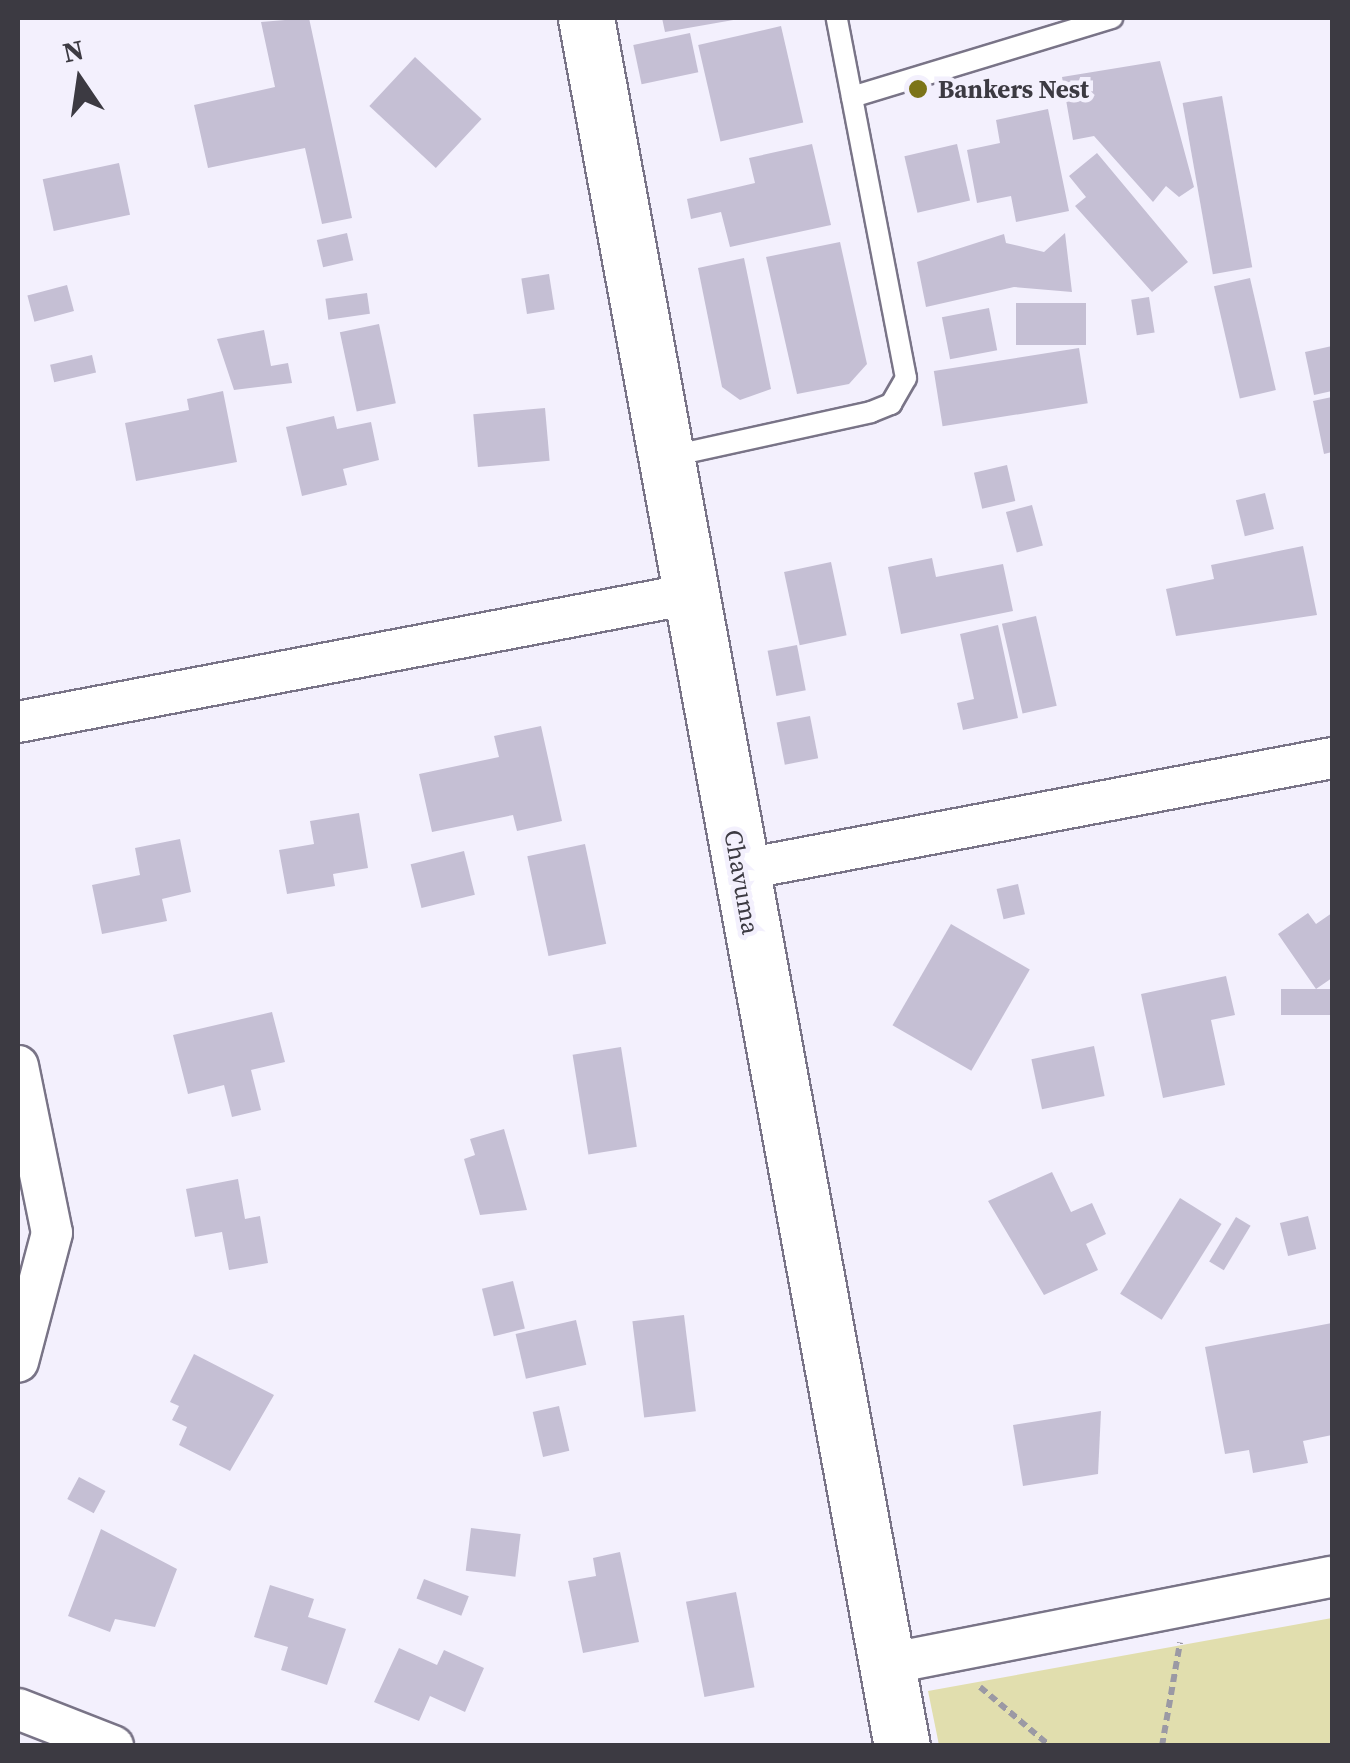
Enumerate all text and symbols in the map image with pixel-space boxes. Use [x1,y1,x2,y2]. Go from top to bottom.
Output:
north arrow [30,30,130,130]
text: N [59,30,87,72]
place label: Bankers Nest [938,74,1089,104]
marker: Bankers Nest [907,78,929,100]
street label: Chavuma [718,827,766,937]

